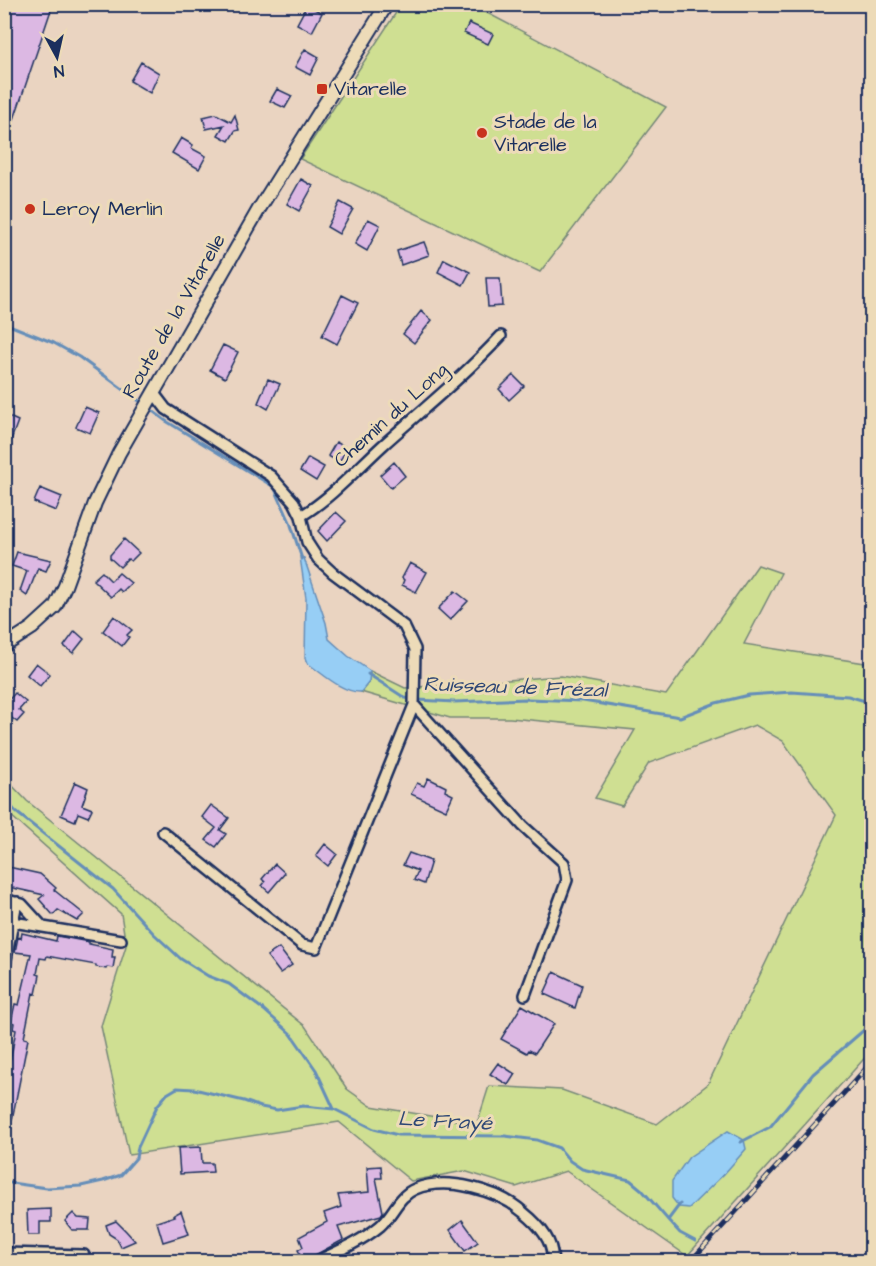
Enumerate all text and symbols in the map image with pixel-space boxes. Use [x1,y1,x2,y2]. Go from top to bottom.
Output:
north arrow [27,27,87,87]
text: N [52,59,65,82]
place label: Vitarelle [334,75,407,103]
marker: Vitarelle [315,82,329,96]
place label: Stade de la Vitarelle [494,108,597,159]
marker: Stade de la Vitarelle [475,126,489,140]
place label: Leroy Merlin [42,195,163,224]
marker: Leroy Merlin [23,202,37,216]
street label: Route de la Vitarelle [115,228,233,403]
street label: Chemin du Long [328,356,455,475]
water label: Ruisseau de Frézal [423,669,610,705]
water label: Le Frayé [397,1104,494,1139]

